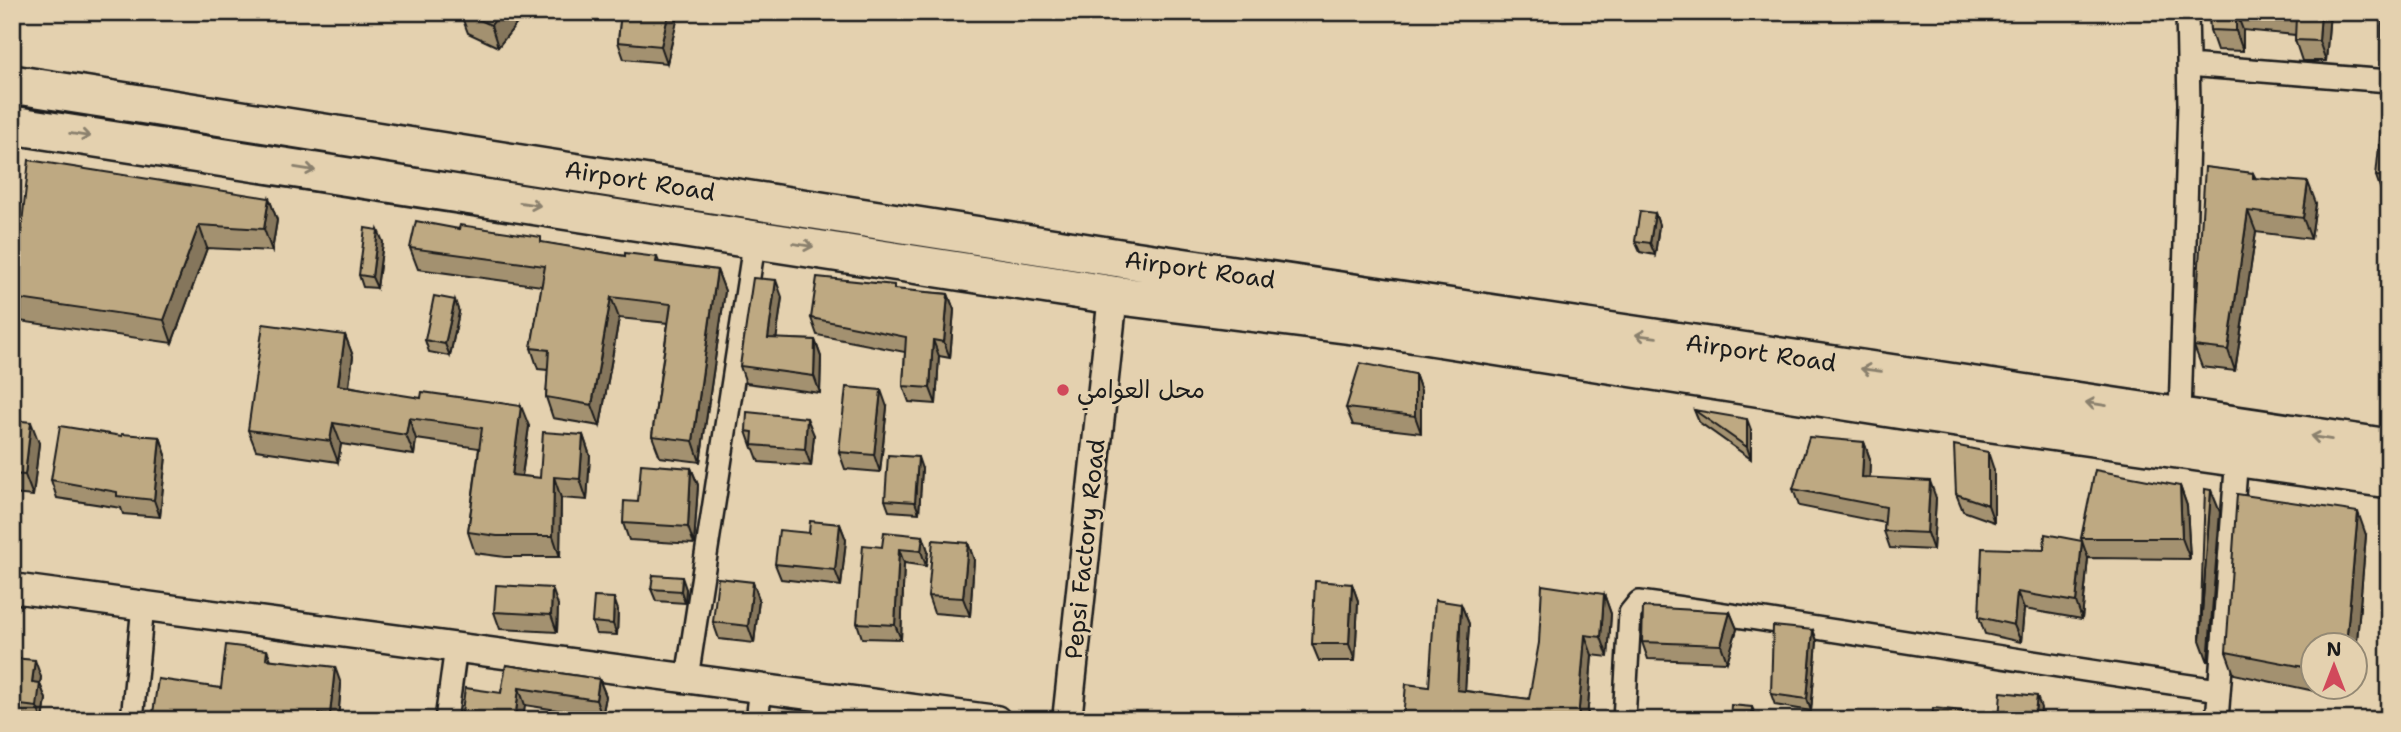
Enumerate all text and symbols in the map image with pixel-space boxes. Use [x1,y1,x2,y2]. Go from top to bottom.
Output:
one-way arrow [68,129,91,142]
street label: Airport Road [563,153,717,209]
one-way arrow [293,163,316,176]
one-way arrow [518,198,540,211]
one-way arrow [791,239,814,252]
street label: Airport Road [1123,244,1277,296]
street label: Airport Road [1684,327,1838,379]
one-way arrow [1635,329,1658,342]
one-way arrow [1861,363,1883,376]
place label: محل العوامي [1077,374,1205,411]
marker: محل العوامي [1055,382,1071,398]
one-way arrow [2085,397,2108,410]
one-way arrow [2310,431,2333,444]
street label: Pepsi Factory Road [1058,437,1112,661]
north arrow [2300,630,2370,700]
text: N [2326,637,2342,662]

